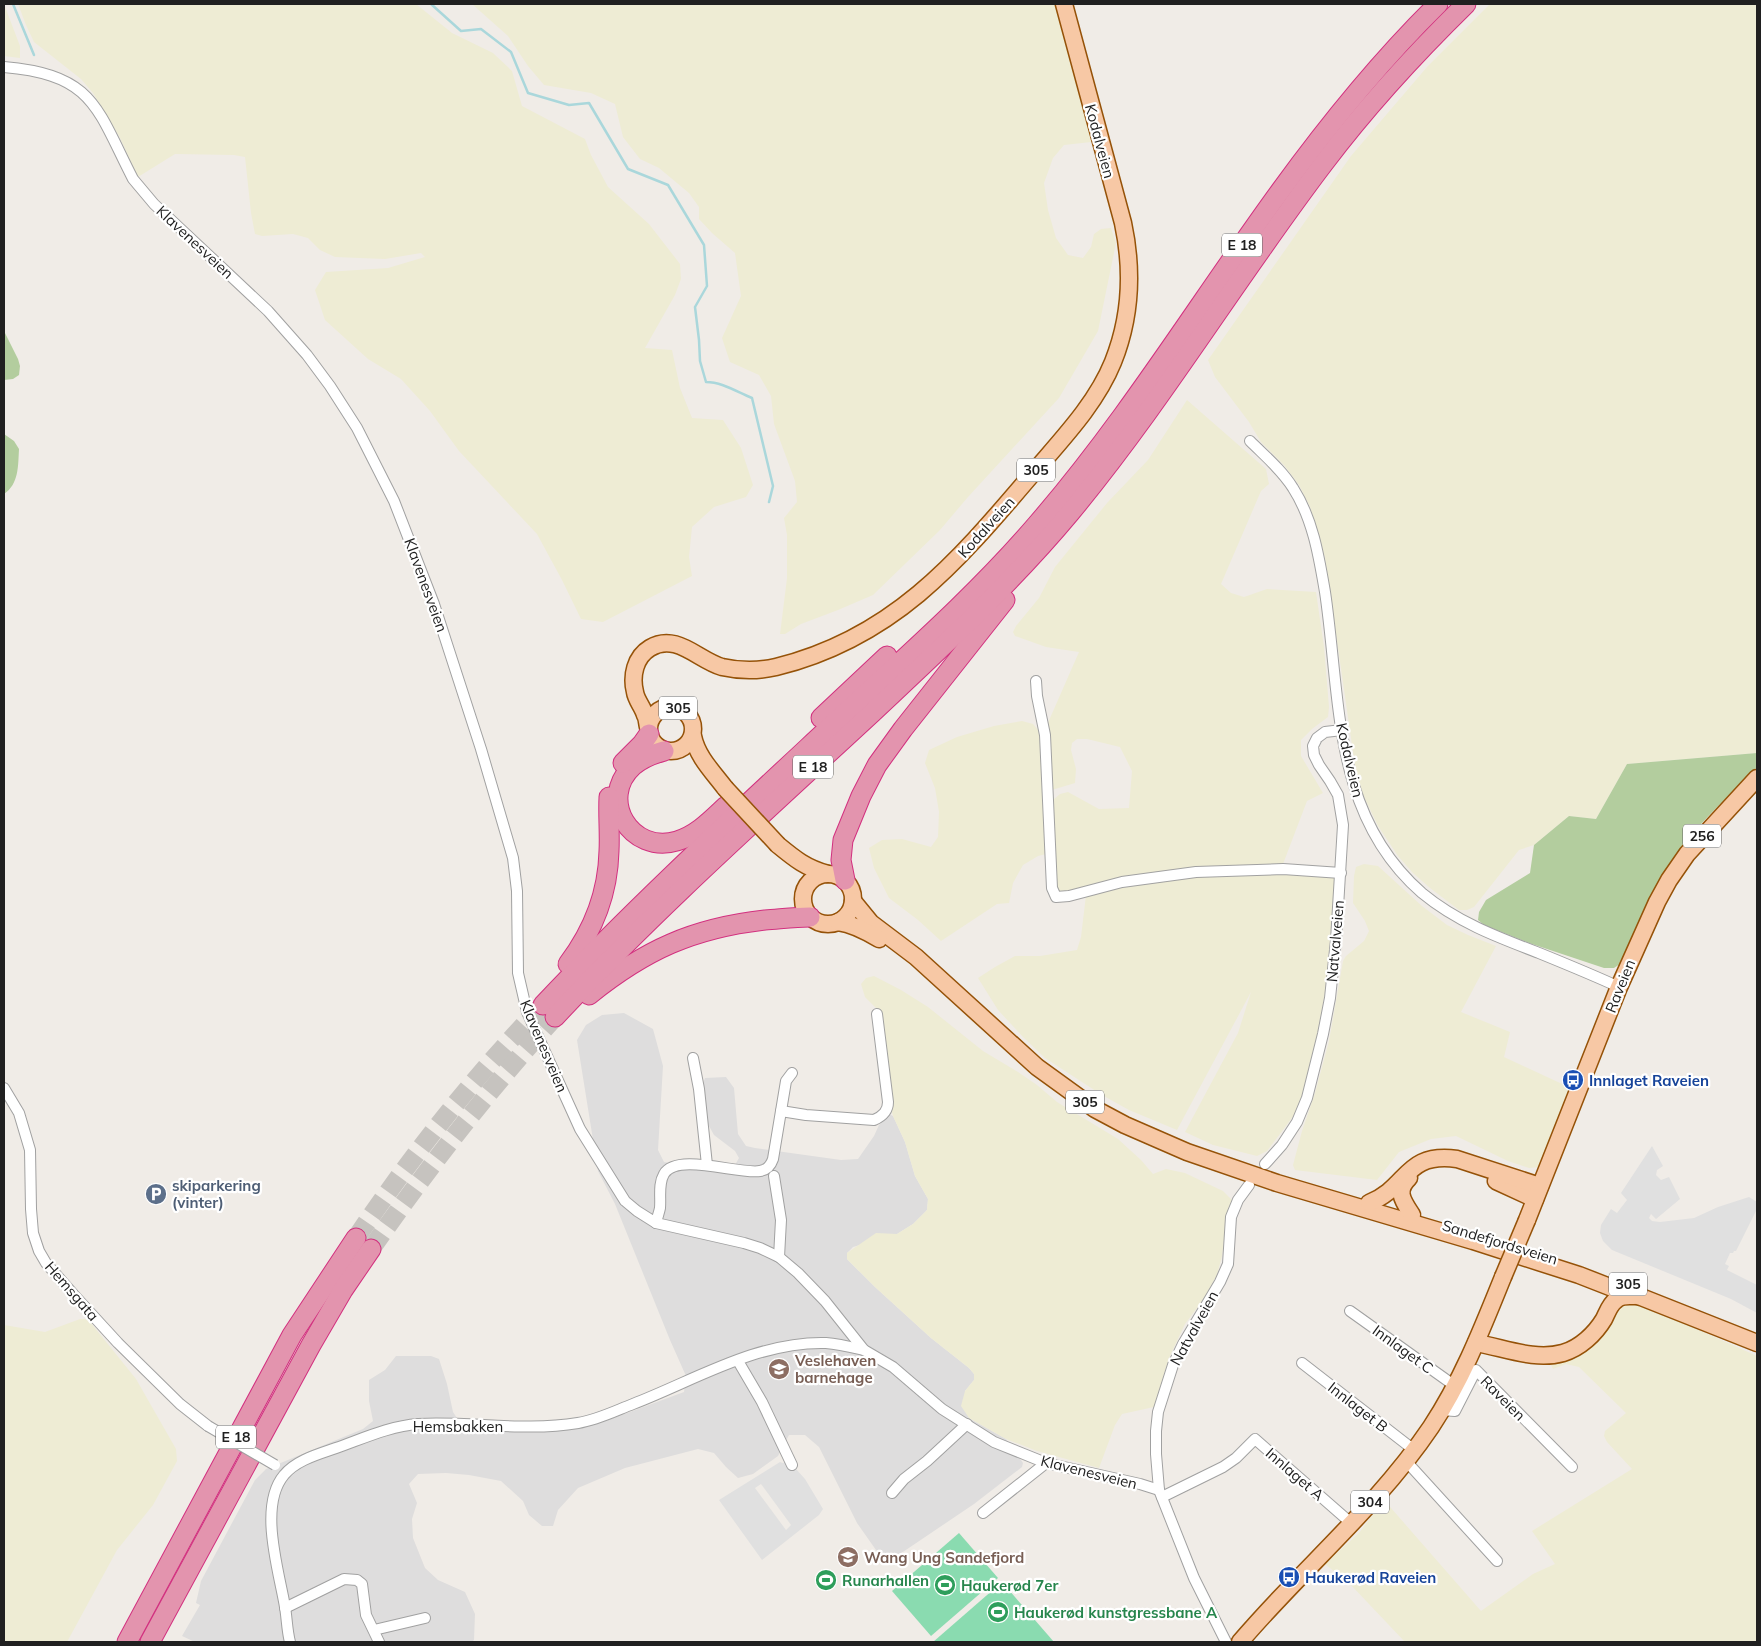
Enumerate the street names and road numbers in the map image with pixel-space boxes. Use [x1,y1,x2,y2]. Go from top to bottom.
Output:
street label: Kodalveien [1081,102,1119,180]
street label: Klavenesveien [152,201,238,283]
road number: E 18 [1222,234,1262,256]
road number: 305 [1017,458,1055,482]
street label: Kodalveien [954,492,1018,562]
street label: Klavenesveien [400,535,452,635]
road number: 305 [659,696,697,720]
street label: Kodalveien [1332,721,1368,799]
road number: E 18 [793,756,833,779]
road number: 256 [1683,824,1721,848]
street label: Natvalveien [1322,899,1348,983]
street label: Raveien [1601,957,1639,1015]
street label: Klavenesveien [516,997,572,1095]
road number: 305 [1066,1090,1104,1114]
street label: Sandefjordsveien [1440,1215,1560,1269]
street label: Hemsgata [41,1257,103,1325]
road number: 305 [1609,1272,1647,1296]
street label: Natvalveien [1166,1287,1222,1369]
street label: Innlaget C [1369,1321,1437,1377]
street label: Raveien [1477,1372,1529,1424]
street label: Innlaget B [1324,1378,1392,1436]
street label: Hemsbakken [413,1417,503,1436]
road number: E 18 [216,1425,256,1448]
street label: Innlaget A [1262,1443,1328,1505]
street label: Klavenesveien [1039,1451,1139,1493]
road number: 304 [1351,1490,1389,1514]

